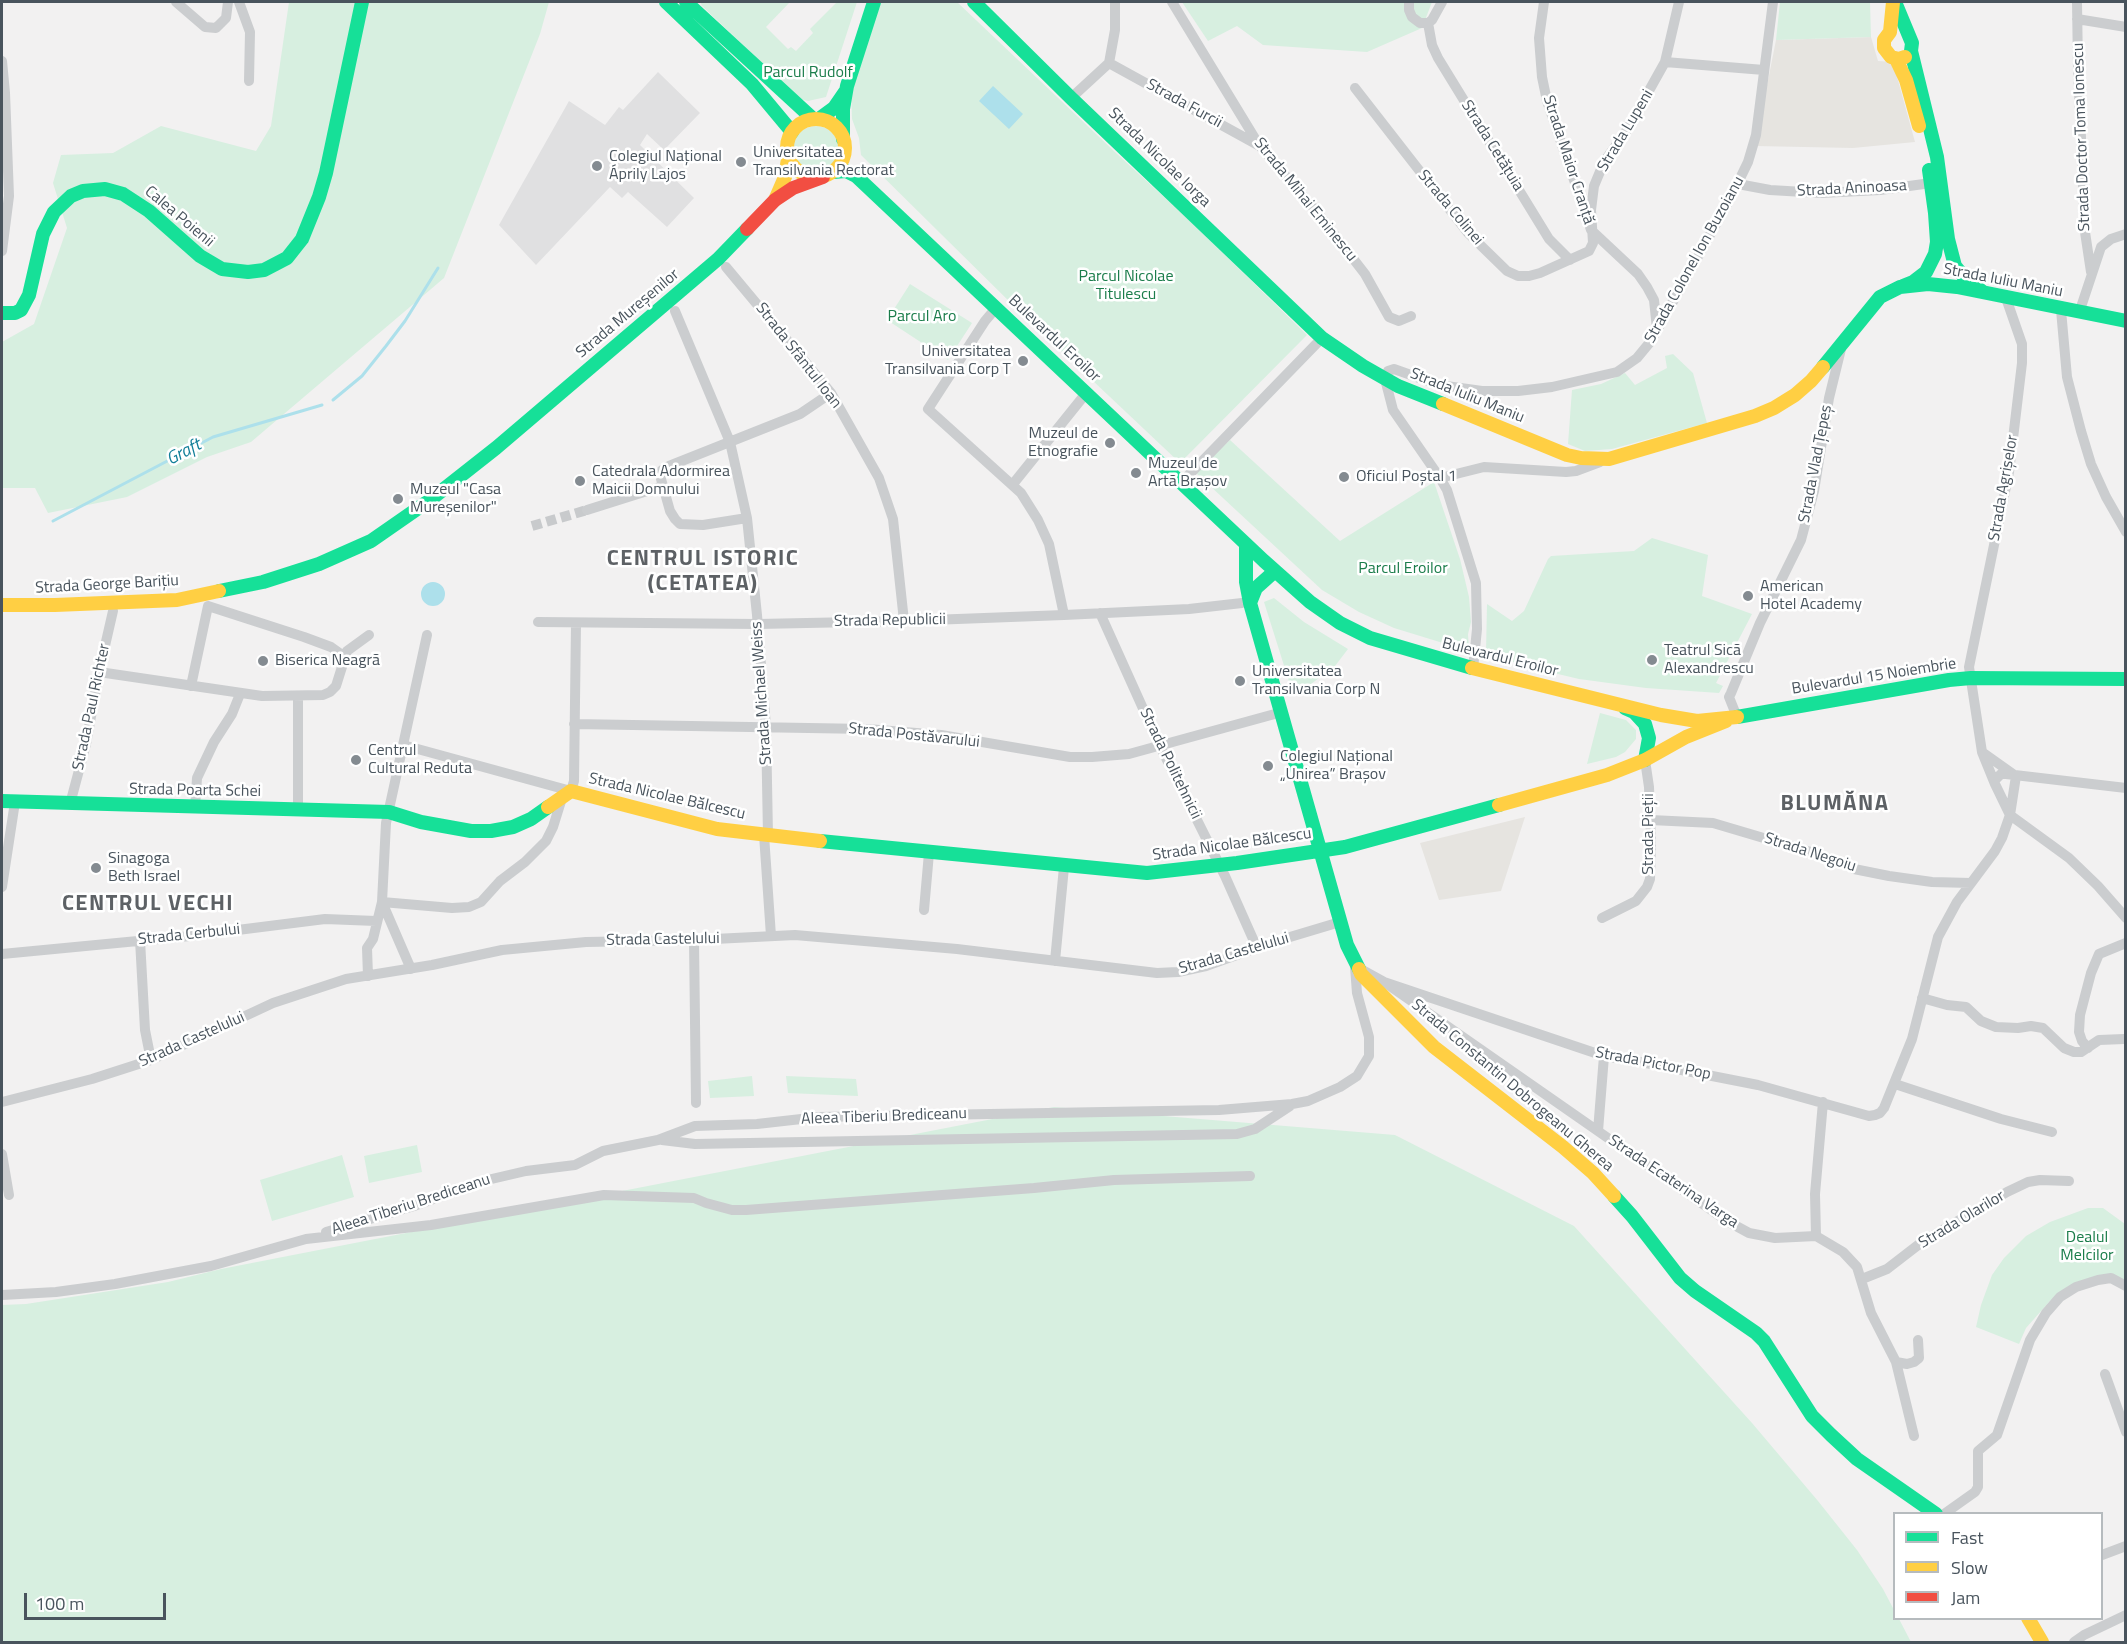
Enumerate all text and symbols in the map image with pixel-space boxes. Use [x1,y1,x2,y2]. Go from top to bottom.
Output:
street label: Strada Doctor Toma Ionescu [2069,42,2095,232]
park label: Parcul Rudolf [763,63,853,83]
street label: Strada Furcii [1143,75,1225,133]
street label: Strada Lupeni [1594,86,1658,176]
street label: Strada Maior Cranță [1538,93,1598,227]
street label: Strada Cetățuia [1456,97,1528,195]
street label: Strada Nicolae Iorga [1104,104,1214,212]
street label: Strada Mihai Eminescu [1249,134,1361,266]
place label: Universitatea Transilvania Rectorat [753,143,894,181]
place label: Colegiul Național Áprily Lajos [609,147,722,185]
marker: Universitatea Transilvania Rectorat [734,155,748,169]
marker: Colegiul Național Áprily Lajos [590,159,604,173]
street label: Strada Colinei [1413,167,1487,249]
street label: Strada Colonel Ion Buzoianu [1641,173,1749,347]
street label: Strada Aninoasa [1797,177,1907,201]
street label: Calea Poienii [140,182,218,252]
street label: Strada Iuliu Maniu [1942,260,2064,302]
street label: Strada Mureșenilor [573,265,683,363]
park label: Parcul Nicolae Titulescu [1079,267,1173,305]
street label: Bulevardul Eroilor [1004,291,1104,387]
street label: Strada Sfântul Ioan [751,300,845,412]
park label: Parcul Aro [888,307,956,327]
place label: Universitatea Transilvania Corp T [885,342,1011,380]
marker: Universitatea Transilvania Corp T [1016,354,1030,368]
street label: Strada Iuliu Maniu [1407,364,1527,428]
street label: Strada Vlad Țepeș [1795,403,1837,525]
place label: Muzeul de Etnografie [1028,424,1098,462]
street label: Strada Agrișelor [1985,433,2023,543]
water label: Graft [163,435,205,471]
marker: Muzeul de Etnografie [1103,436,1117,450]
place label: Muzeul de Artă Brașov [1148,454,1227,492]
place label: Catedrala Adormirea Maicii Domnului [592,462,730,500]
marker: Muzeul de Artă Brașov [1129,466,1143,480]
place label: Oficiul Poștal 1 [1356,467,1457,487]
marker: Oficiul Poștal 1 [1337,470,1351,484]
marker: Catedrala Adormirea Maicii Domnului [573,474,587,488]
place label: Muzeul "Casa Mureșenilor" [410,480,501,518]
marker: Muzeul "Casa Mureșenilor" [391,492,405,506]
district label: CENTRUL ISTORIC (CETATEA) [607,547,799,598]
park label: Parcul Eroilor [1358,559,1448,579]
street label: Strada George Barițiu [35,572,179,598]
place label: American Hotel Academy [1760,577,1862,615]
marker: American Hotel Academy [1741,589,1755,603]
street label: Strada Republicii [834,610,946,632]
street label: Strada Michael Weiss [747,621,777,765]
street label: Bulevardul Eroilor [1440,634,1560,682]
place label: Teatrul Sică Alexandrescu [1664,641,1754,679]
street label: Strada Paul Richter [69,642,115,772]
place label: Biserica Neagră [275,651,380,671]
marker: Teatrul Sică Alexandrescu [1645,653,1659,667]
marker: Biserica Neagră [256,654,270,668]
street label: Bulevardul 15 Noiembrie [1790,655,1958,699]
place label: Universitatea Transilvania Corp N [1252,662,1380,700]
marker: Universitatea Transilvania Corp N [1233,674,1247,688]
street label: Strada Politehnicii [1135,705,1205,823]
street label: Strada Postăvarului [847,720,981,752]
place label: Centrul Cultural Reduta [368,741,472,779]
place label: Colegiul Național „Unirea” Brașov [1280,747,1393,785]
marker: Centrul Cultural Reduta [349,753,363,767]
marker: Colegiul Național „Unirea” Brașov [1261,759,1275,773]
street label: Strada Nicolae Bălcescu [587,770,747,824]
street label: Strada Poarta Schei [129,780,261,802]
district label: BLUMĂNA [1780,792,1890,818]
street label: Strada Pieții [1639,793,1659,875]
street label: Strada Nicolae Bălcescu [1151,824,1313,866]
street label: Strada Negoiu [1762,829,1858,877]
place label: Sinagoga Beth Israel [108,849,180,887]
marker: Sinagoga Beth Israel [89,861,103,875]
district label: CENTRUL VECHI [62,892,234,918]
street label: Strada Cerbului [137,920,241,950]
street label: Strada Castelului [606,929,720,951]
street label: Strada Castelului [1177,929,1291,979]
street label: Strada Constantin Dobrogeanu Gherea [1407,996,1617,1176]
street label: Strada Castelului [136,1008,248,1072]
street label: Strada Pictor Pop [1594,1043,1712,1085]
street label: Aleea Tiberiu Brediceanu [801,1105,967,1129]
street label: Strada Ecaterina Varga [1604,1131,1742,1233]
street label: Aleea Tiberiu Brediceanu [329,1170,493,1240]
street label: Strada Olarilor [1916,1187,2008,1253]
park label: Dealul Melcilor [2060,1228,2114,1266]
legend [1893,1512,2103,1620]
text: Fast [1951,1524,1984,1551]
text: Slow [1951,1554,1988,1581]
scale bar [27,1581,170,1619]
text: Jam [1951,1584,1980,1611]
text: 100 m [35,1590,84,1617]

